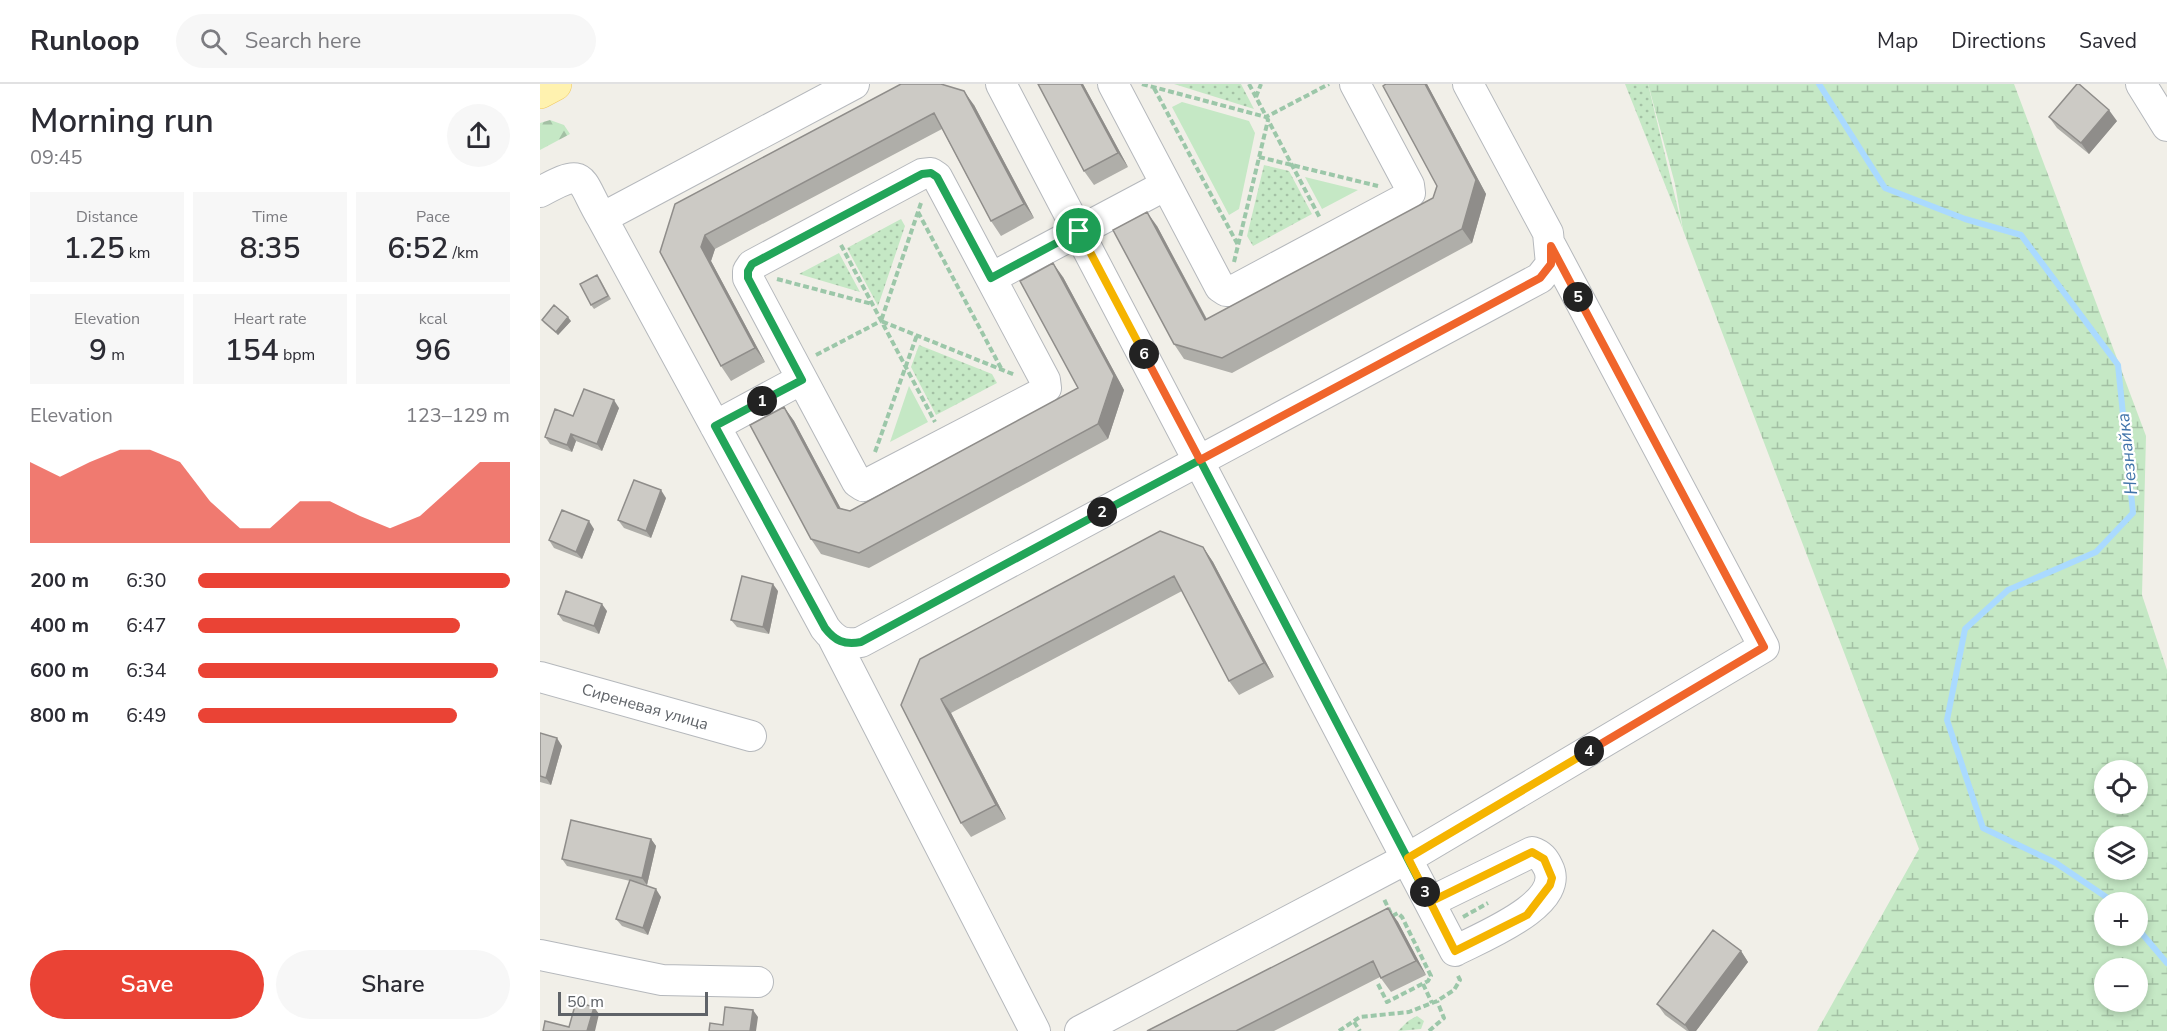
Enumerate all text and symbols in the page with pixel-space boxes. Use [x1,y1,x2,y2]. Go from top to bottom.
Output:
search box [176,14,596,68]
text: Runloop [30,22,140,60]
icon: search [197,25,230,58]
text: Search here [245,26,361,56]
text: Map [1877,27,1918,55]
text: Directions [1951,27,2046,55]
text: Saved [2079,27,2137,55]
text: Morning run [30,99,214,144]
button: share [447,104,510,167]
text: 09:45 [30,144,83,171]
pin [1053,205,1104,256]
text: Distance [76,206,138,228]
text: Time [252,206,288,228]
text: Pace [416,206,450,228]
icon: arrive [1062,214,1095,247]
text: 1.25 [64,228,125,269]
text: 8:35 [239,228,301,269]
text: 6:52 [387,228,448,269]
text: km [125,242,150,264]
text: /km [448,242,479,264]
pin: 5 [1563,282,1593,312]
text: 5 [1573,286,1583,308]
text: Elevation [74,308,140,330]
text: Heart rate [233,308,307,330]
text: kcal [419,308,447,330]
text: 9 [89,330,107,371]
text: 154 [225,330,279,371]
text: 96 [415,330,451,371]
pin: 6 [1129,339,1159,369]
text: 6 [1139,343,1149,365]
text: m [107,344,125,366]
text: bpm [279,344,315,366]
pin: 1 [747,386,777,416]
text: 1 [757,390,767,412]
text: Elevation [30,402,113,429]
text: 123–129 m [406,402,510,429]
water label: Незнайка [2111,412,2143,496]
pin: 2 [1087,497,1117,527]
text: 2 [1097,501,1107,523]
text: 200 m [30,567,89,594]
text: 6:30 [126,567,167,594]
text: 400 m [30,612,89,639]
text: 6:47 [126,612,167,639]
text: 600 m [30,657,89,684]
text: 6:34 [126,657,167,684]
street label: Сиреневая улица [579,678,711,736]
text: 800 m [30,702,89,729]
text: 6:49 [126,702,167,729]
pin: 4 [1574,736,1604,766]
text: 4 [1584,740,1594,762]
map controls [2094,760,2148,1012]
button: locate [2094,760,2148,814]
button: layers [2094,826,2148,880]
pin: 3 [1410,877,1440,907]
text: 3 [1420,881,1430,903]
button: + [2094,892,2148,946]
button: Save [30,950,264,1019]
button: Share [276,950,510,1019]
button: − [2094,958,2148,1012]
scale bar [558,989,708,1016]
text: 50 m [567,991,604,1013]

